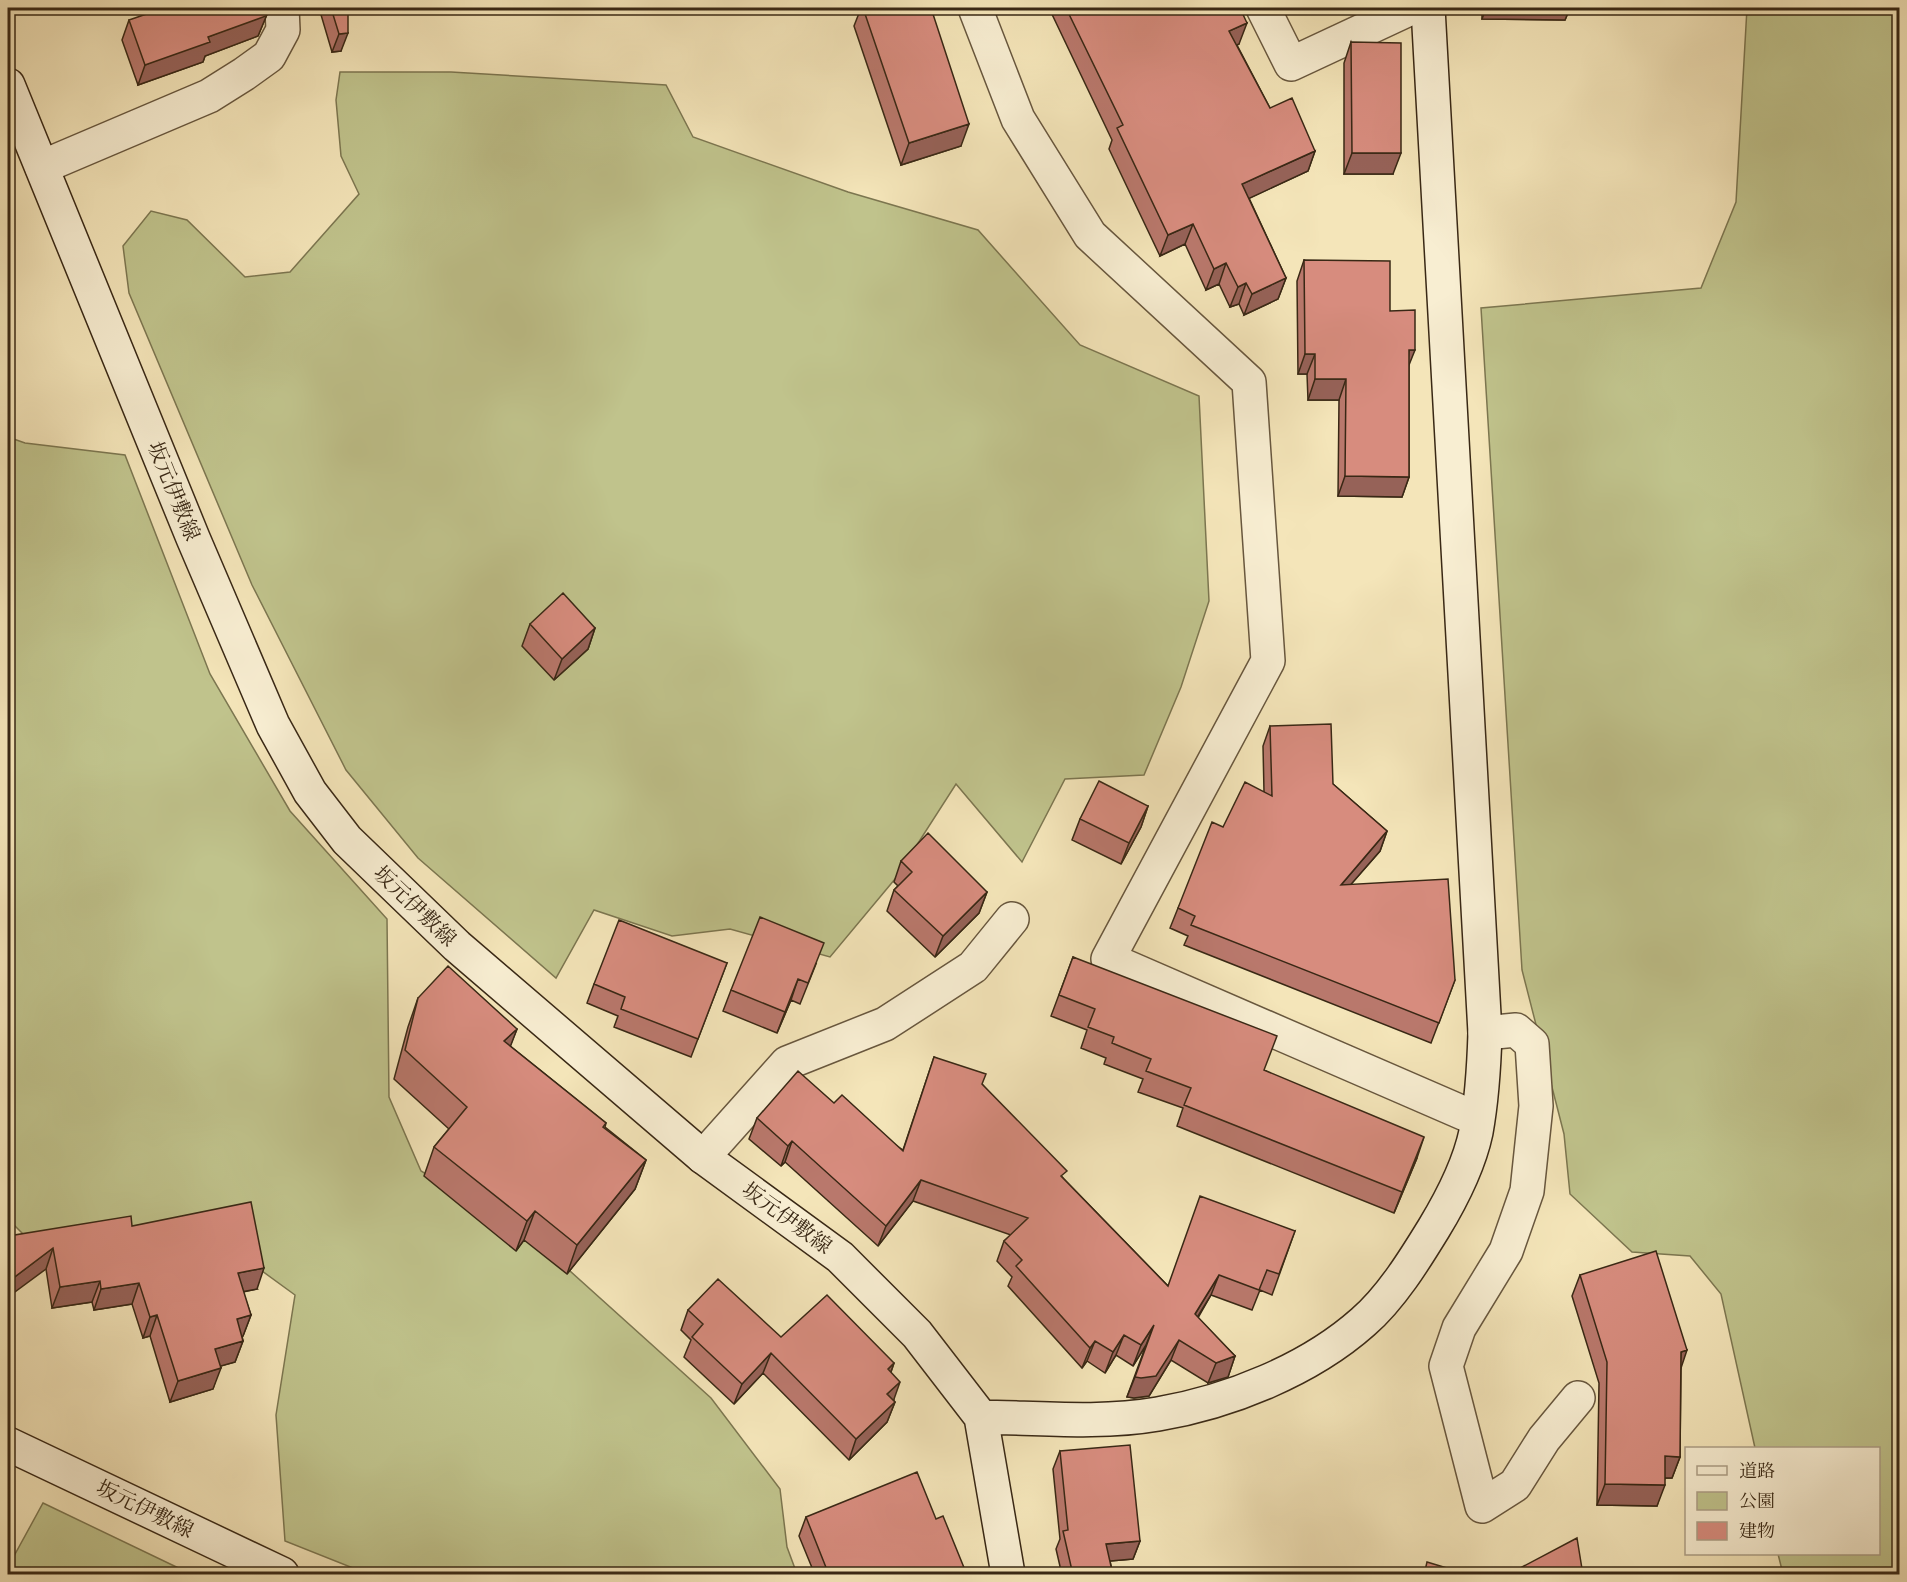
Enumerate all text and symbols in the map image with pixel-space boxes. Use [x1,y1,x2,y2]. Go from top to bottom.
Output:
street label: 坂元伊敷線 [141,437,206,545]
street label: 坂元伊敷線 [368,860,462,953]
street label: 坂元伊敷線 [736,1177,837,1260]
legend [1685,1447,1880,1555]
text: 道路 [1739,1460,1775,1483]
street label: 坂元伊敷線 [92,1474,198,1545]
text: 公園 [1739,1490,1775,1513]
text: 建物 [1739,1520,1775,1543]

